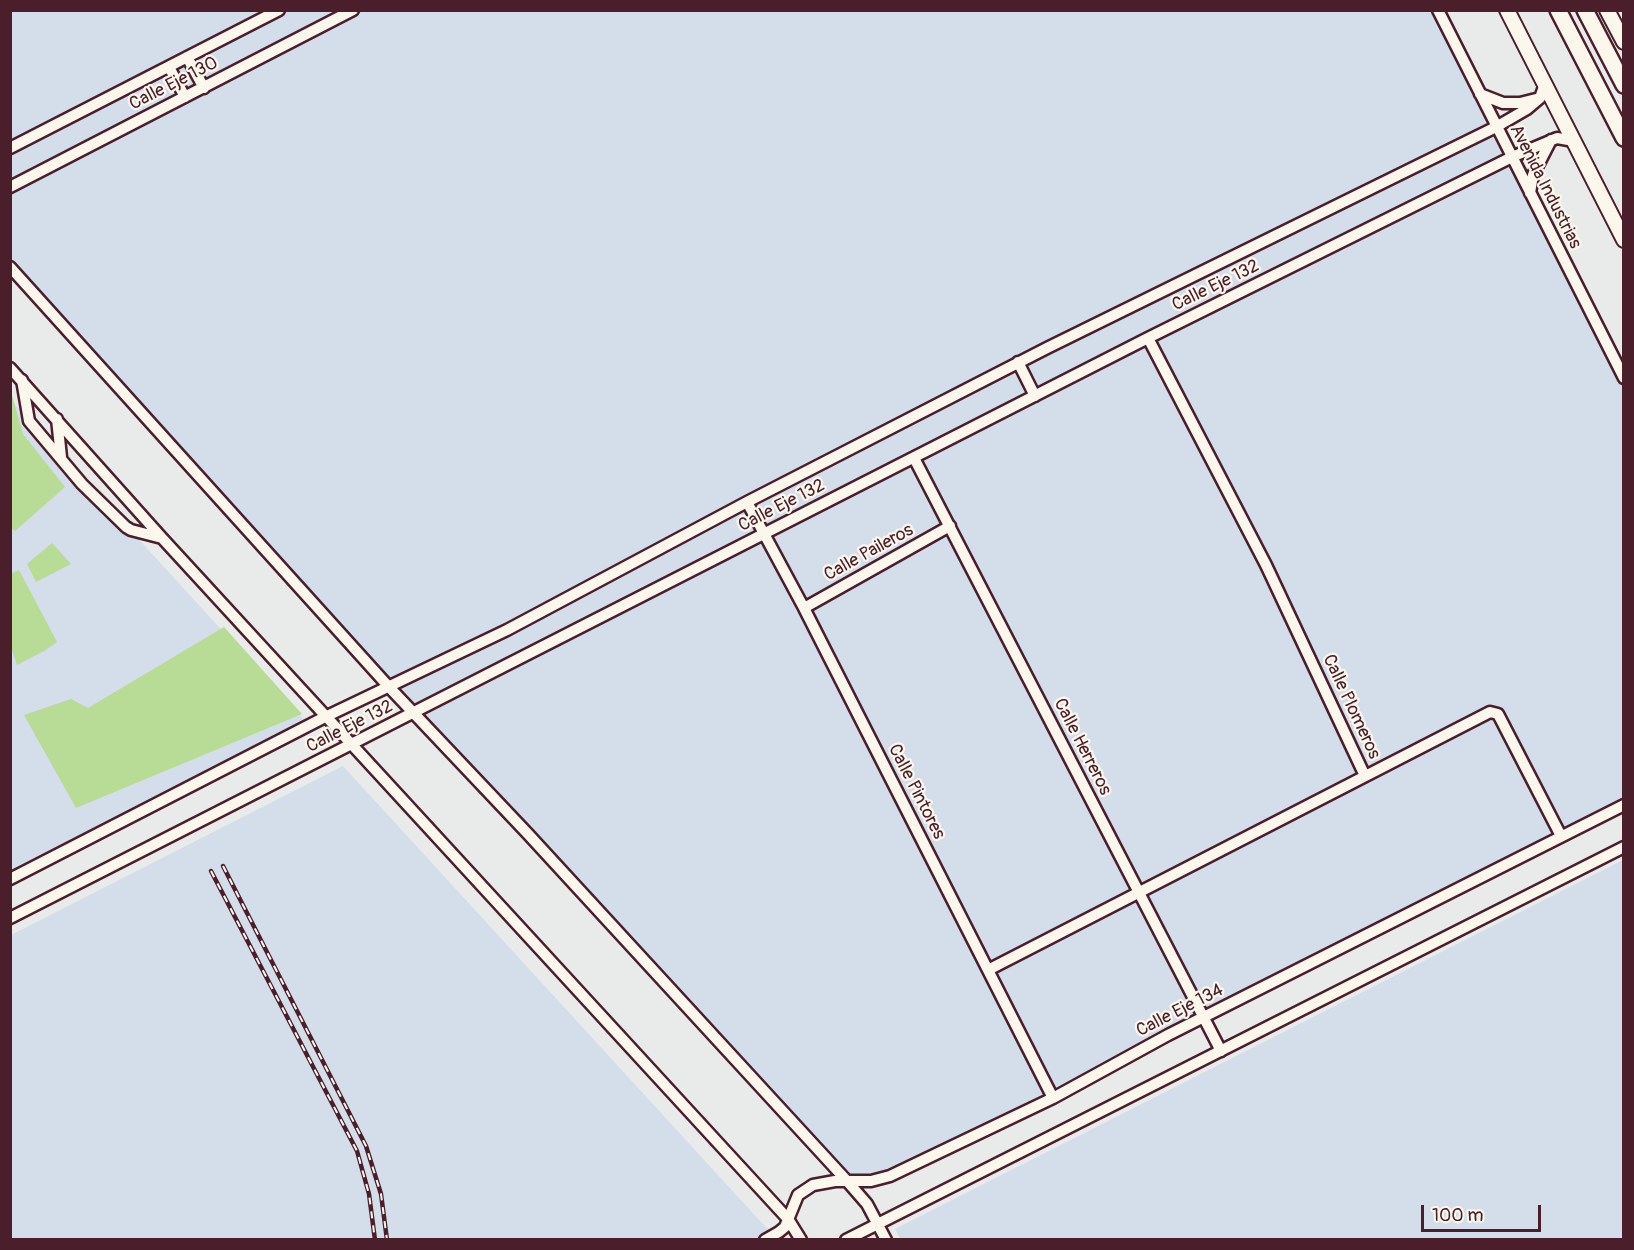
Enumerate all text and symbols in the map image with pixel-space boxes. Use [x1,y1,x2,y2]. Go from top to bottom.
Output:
street label: Calle Eje 130 [126,52,222,116]
street label: Avenida Industrias [1504,121,1586,253]
street label: Calle Eje 132 [1169,256,1263,316]
street label: Calle Eje 132 [735,475,829,537]
street label: Calle Paileros [821,520,917,586]
street label: Calle Plomeros [1317,651,1385,763]
street label: Calle Herreros [1048,695,1116,799]
street label: Calle Eje 132 [303,696,397,758]
street label: Calle Pintores [883,741,949,843]
street label: Calle Eje 134 [1133,980,1227,1042]
scale bar [1424,1193,1544,1231]
text: 100 m [1432,1204,1484,1227]

